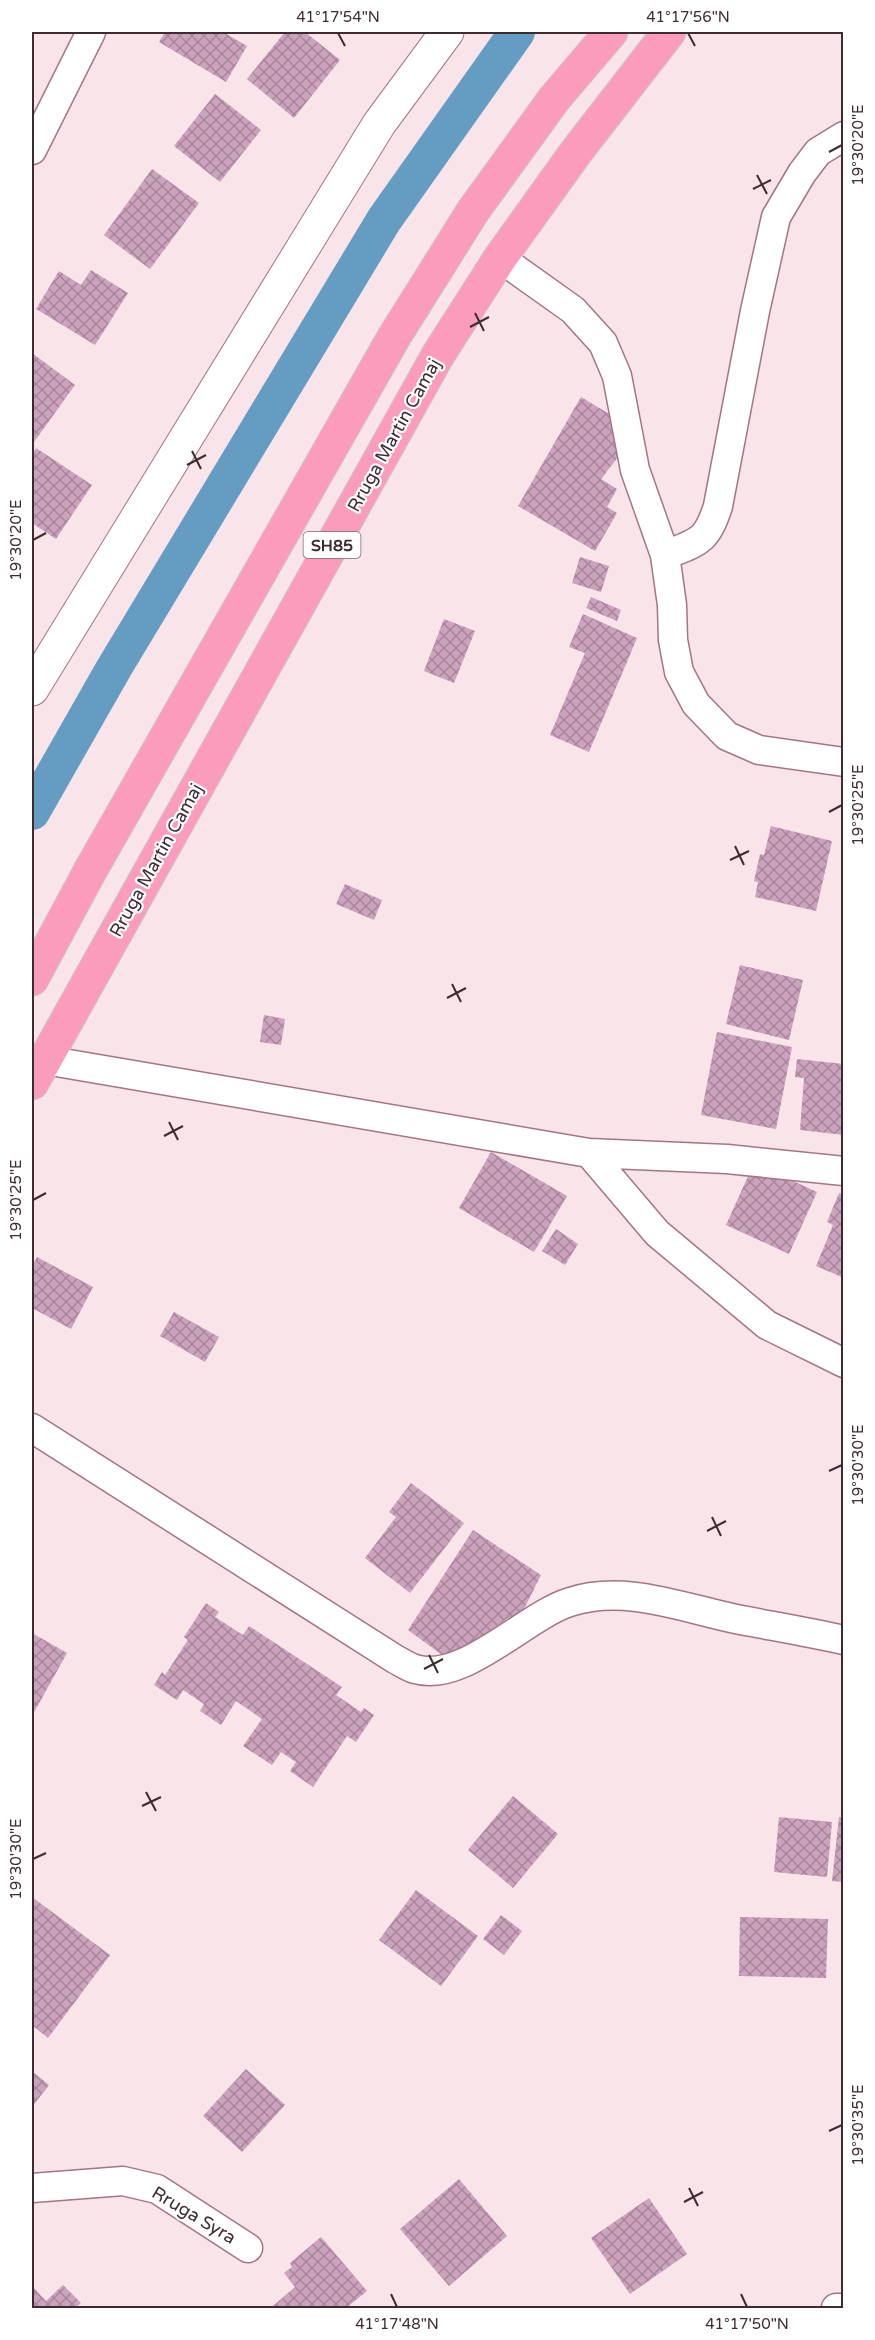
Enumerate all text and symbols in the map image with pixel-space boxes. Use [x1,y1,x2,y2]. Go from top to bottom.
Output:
text: 41°17'54"N [296,8,380,26]
text: 41°17'56"N [646,8,730,26]
text: 19°30'20"E [849,104,867,186]
street label: Rruga Martin Camaj [343,354,445,516]
text: 19°30'20"E [7,499,25,581]
road number: SH85 [304,532,360,558]
text: 19°30'25"E [849,764,867,846]
street label: Rruga Martin Camaj [105,779,207,941]
text: 19°30'25"E [7,1159,25,1241]
text: 19°30'30"E [849,1424,867,1506]
text: 19°30'30"E [7,1818,25,1900]
text: 19°30'35"E [849,2084,867,2166]
street label: Rruga Syra [148,2181,240,2249]
text: 41°17'48"N [355,2315,439,2333]
text: 41°17'50"N [705,2315,789,2333]

